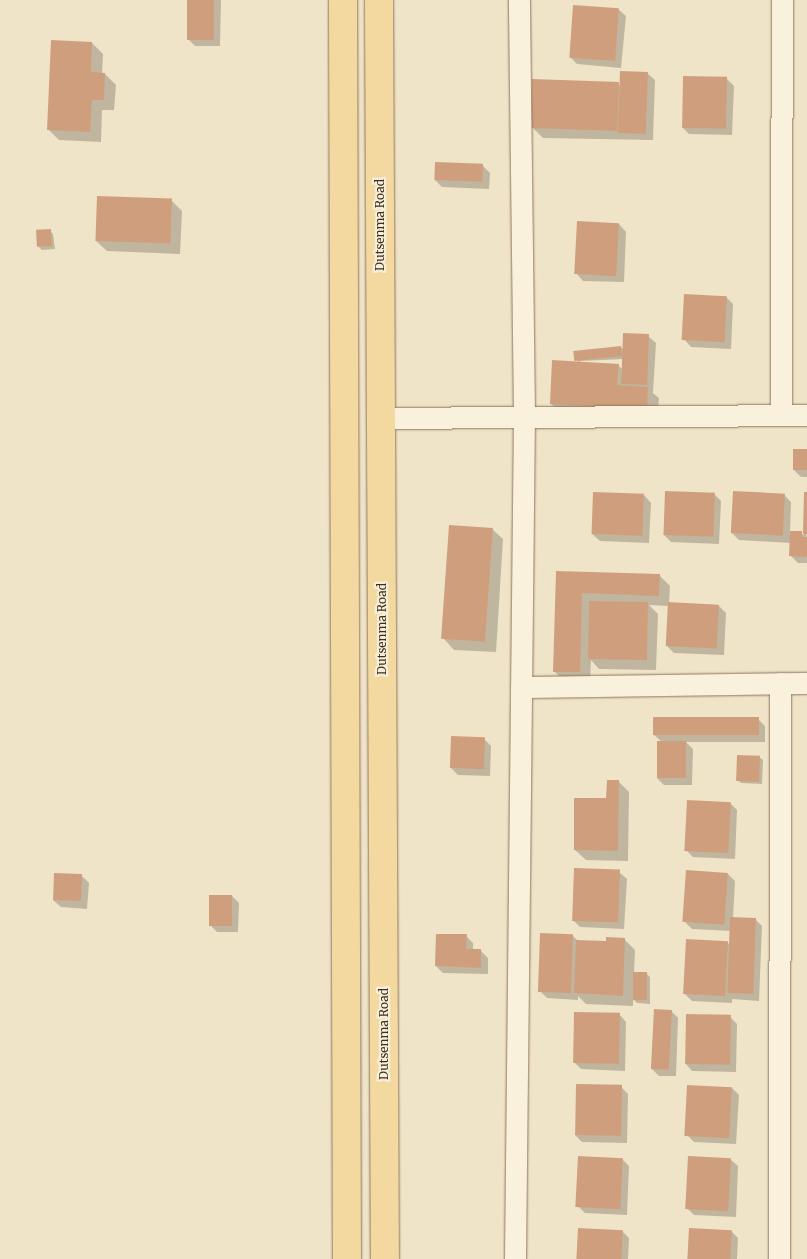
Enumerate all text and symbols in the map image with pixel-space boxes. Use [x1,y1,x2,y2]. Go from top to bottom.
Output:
street label: Dutsenma Road [373,179,387,271]
street label: Dutsenma Road [375,583,389,675]
street label: Dutsenma Road [377,988,391,1080]

